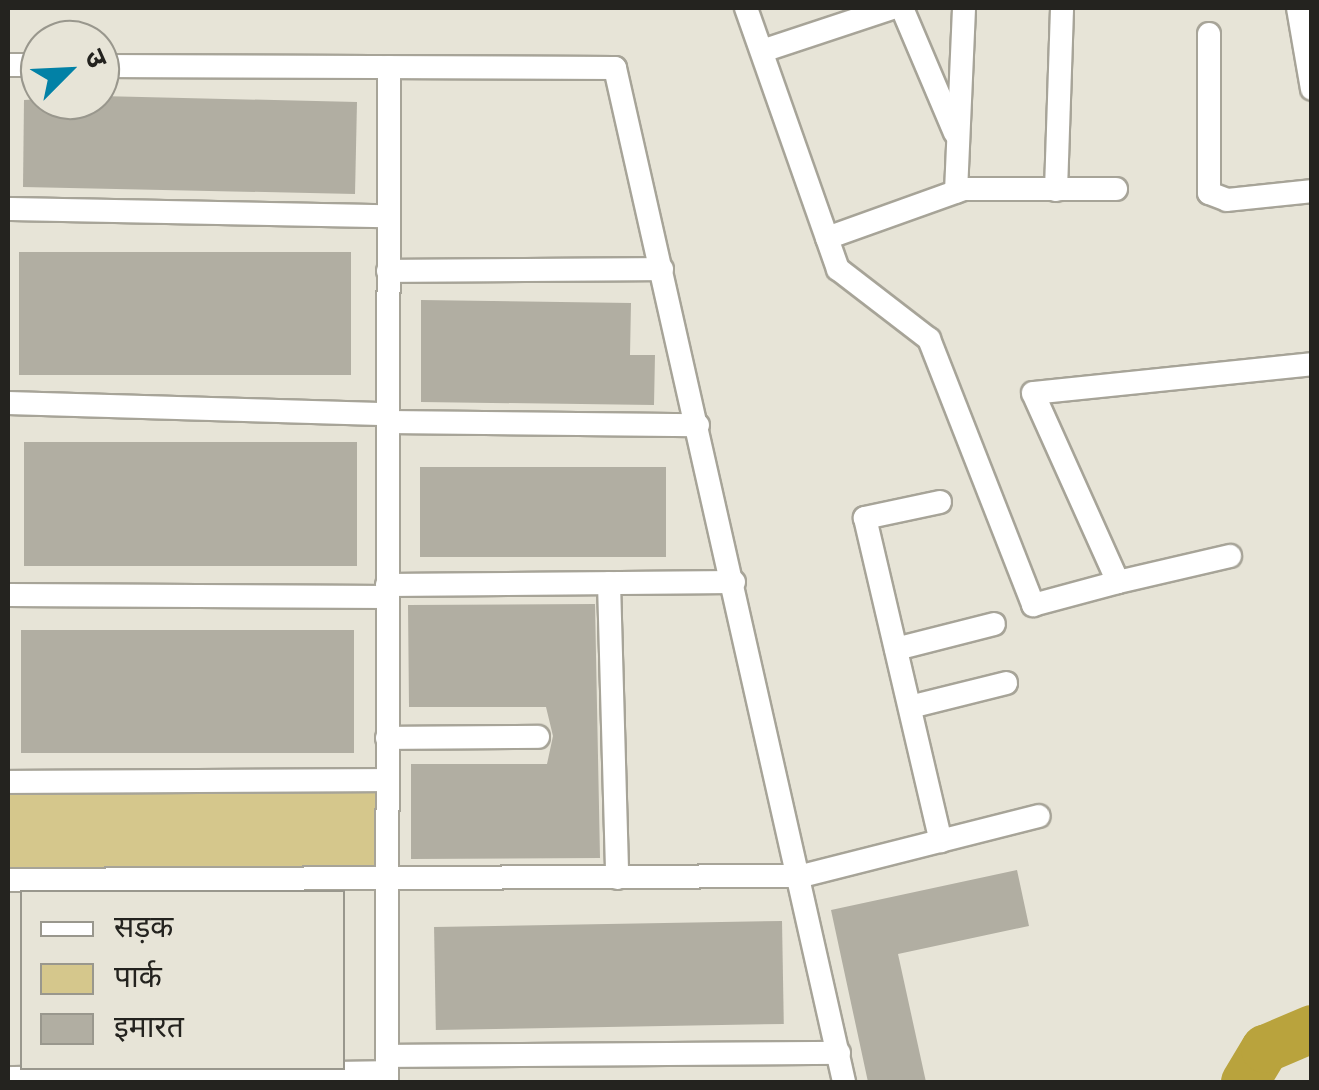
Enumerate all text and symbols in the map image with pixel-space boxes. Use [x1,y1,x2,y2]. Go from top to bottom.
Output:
north arrow [20,20,120,120]
text: उ [78,44,114,73]
legend [20,890,345,1070]
text: सड़क [114,909,173,944]
text: पार्क [114,959,162,994]
text: इमारत [114,1009,184,1044]

